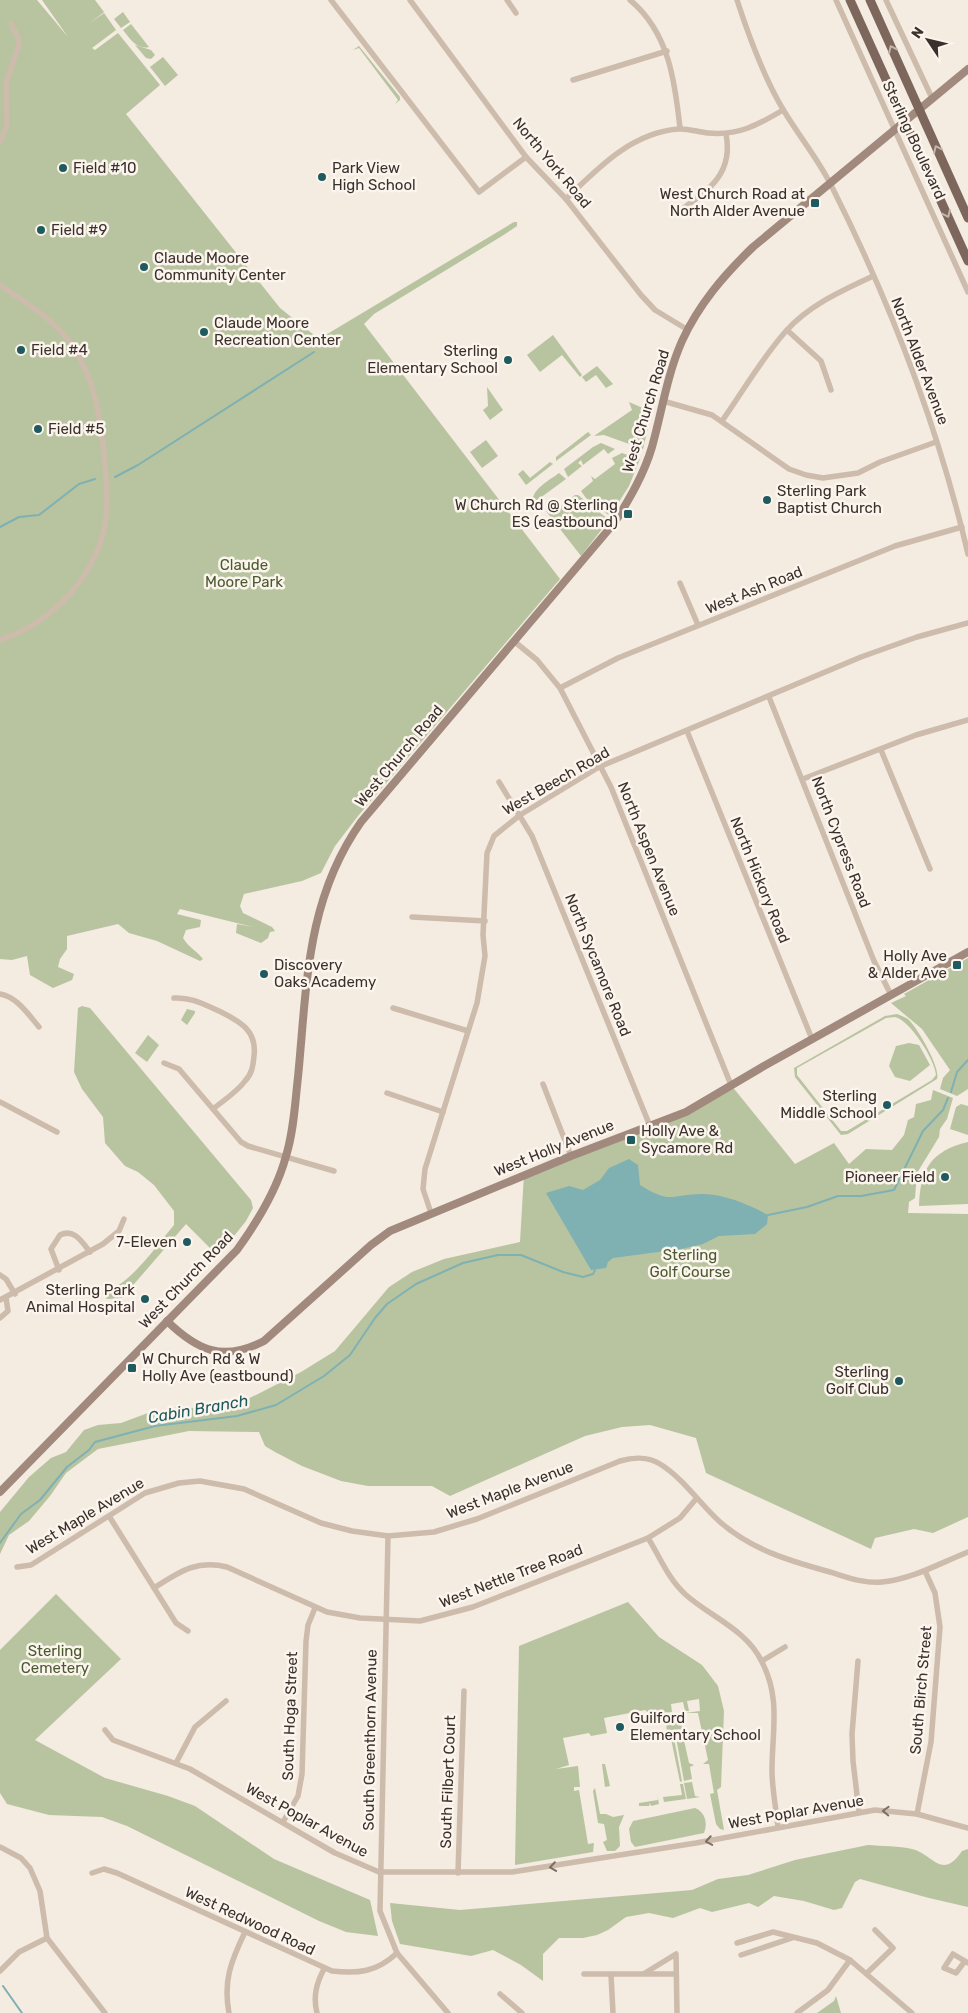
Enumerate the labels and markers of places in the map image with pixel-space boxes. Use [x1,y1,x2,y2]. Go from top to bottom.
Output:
place label: Field #10 [73,159,136,177]
place label: Park View High School [332,159,416,194]
marker: Field #10 [57,162,69,174]
marker: Park View High School [316,171,328,183]
place label: West Church Road at North Alder Avenue [660,185,805,220]
marker: West Church Road at North Alder Avenue [809,197,821,209]
place label: Field #9 [51,221,107,239]
marker: Field #9 [35,224,47,236]
place label: Claude Moore Community Center [154,249,286,284]
marker: Claude Moore Community Center [138,261,150,273]
place label: Claude Moore Recreation Center [214,314,341,349]
marker: Claude Moore Recreation Center [198,326,210,338]
place label: Field #4 [31,341,88,359]
place label: Sterling Elementary School [367,342,498,377]
marker: Field #4 [15,344,27,356]
marker: Sterling Elementary School [502,354,514,366]
place label: Field #5 [48,420,104,438]
marker: Field #5 [32,423,44,435]
place label: Sterling Park Baptist Church [777,482,882,517]
marker: Sterling Park Baptist Church [761,494,773,506]
place label: W Church Rd @ Sterling ES (eastbound) [455,496,618,531]
marker: W Church Rd @ Sterling ES (eastbound) [622,508,634,520]
place label: Holly Ave & Alder Ave [868,947,947,982]
place label: Discovery Oaks Academy [274,956,376,991]
marker: Holly Ave & Alder Ave [951,959,963,971]
marker: Discovery Oaks Academy [258,968,270,980]
place label: Sterling Middle School [780,1087,877,1122]
marker: Sterling Middle School [881,1099,893,1111]
place label: Holly Ave & Sycamore Rd [641,1122,733,1157]
marker: Holly Ave & Sycamore Rd [625,1134,637,1146]
place label: Pioneer Field [845,1168,935,1186]
marker: Pioneer Field [939,1171,951,1183]
place label: 7-Eleven [116,1233,177,1251]
marker: 7-Eleven [181,1236,193,1248]
place label: Sterling Park Animal Hospital [26,1281,135,1316]
marker: Sterling Park Animal Hospital [139,1293,151,1305]
place label: W Church Rd & W Holly Ave (eastbound) [142,1350,294,1385]
marker: W Church Rd & W Holly Ave (eastbound) [126,1362,138,1374]
place label: Sterling Golf Club [826,1363,889,1398]
marker: Sterling Golf Club [893,1375,905,1387]
place label: Guilford Elementary School [630,1709,761,1744]
marker: Guilford Elementary School [614,1721,626,1733]

